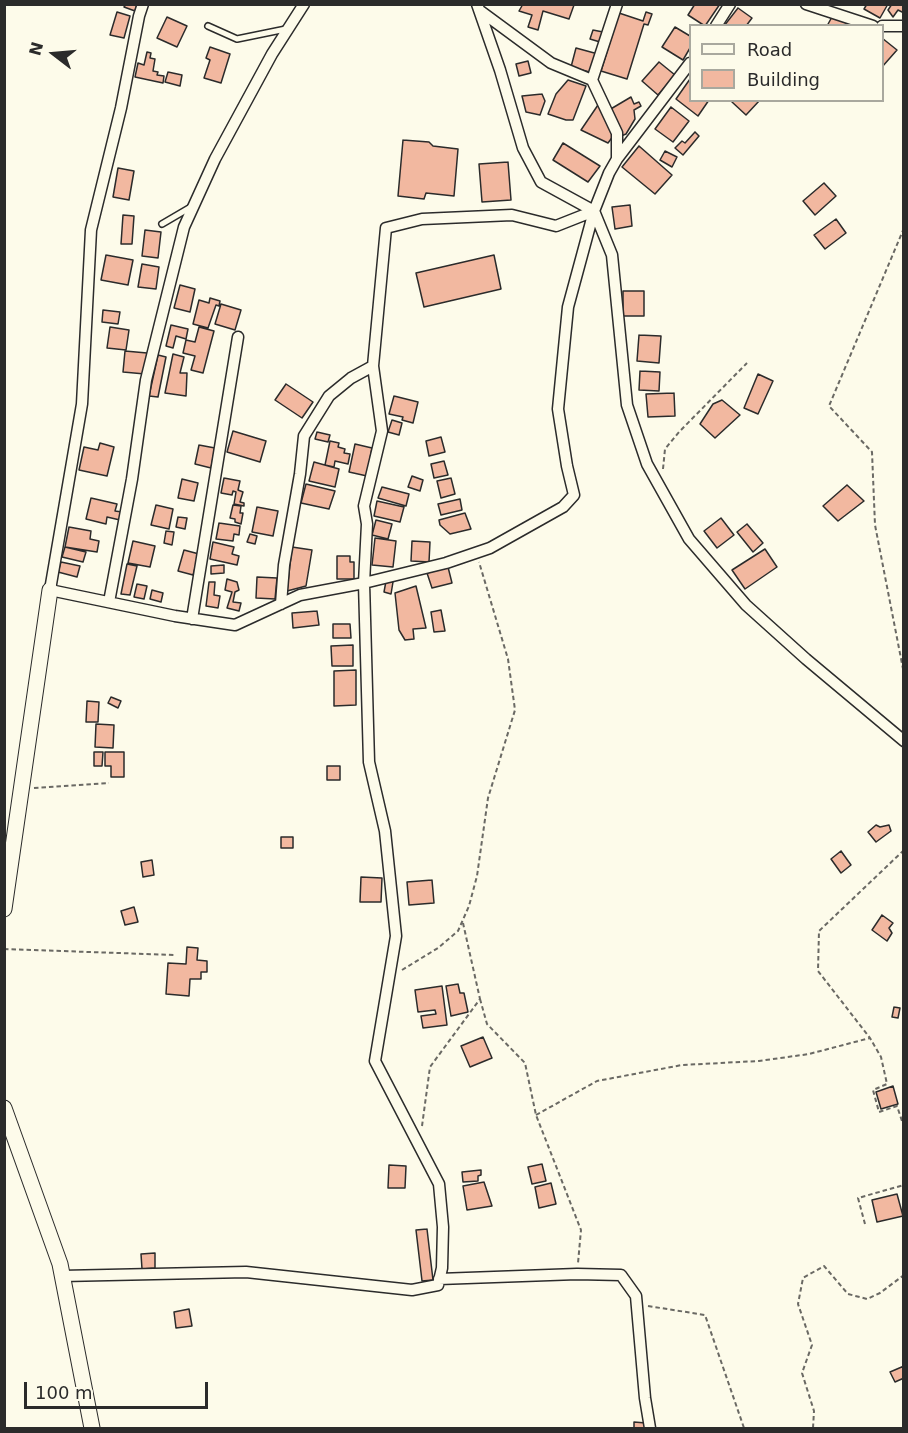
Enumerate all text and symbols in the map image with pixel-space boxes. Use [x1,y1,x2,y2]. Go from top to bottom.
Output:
north arrow [24,24,84,84]
legend [689,24,884,102]
text: Road [747,39,792,60]
text: N [25,40,47,58]
text: Building [747,69,820,90]
scale bar [27,1370,212,1408]
text: 100 m [35,1382,93,1403]

